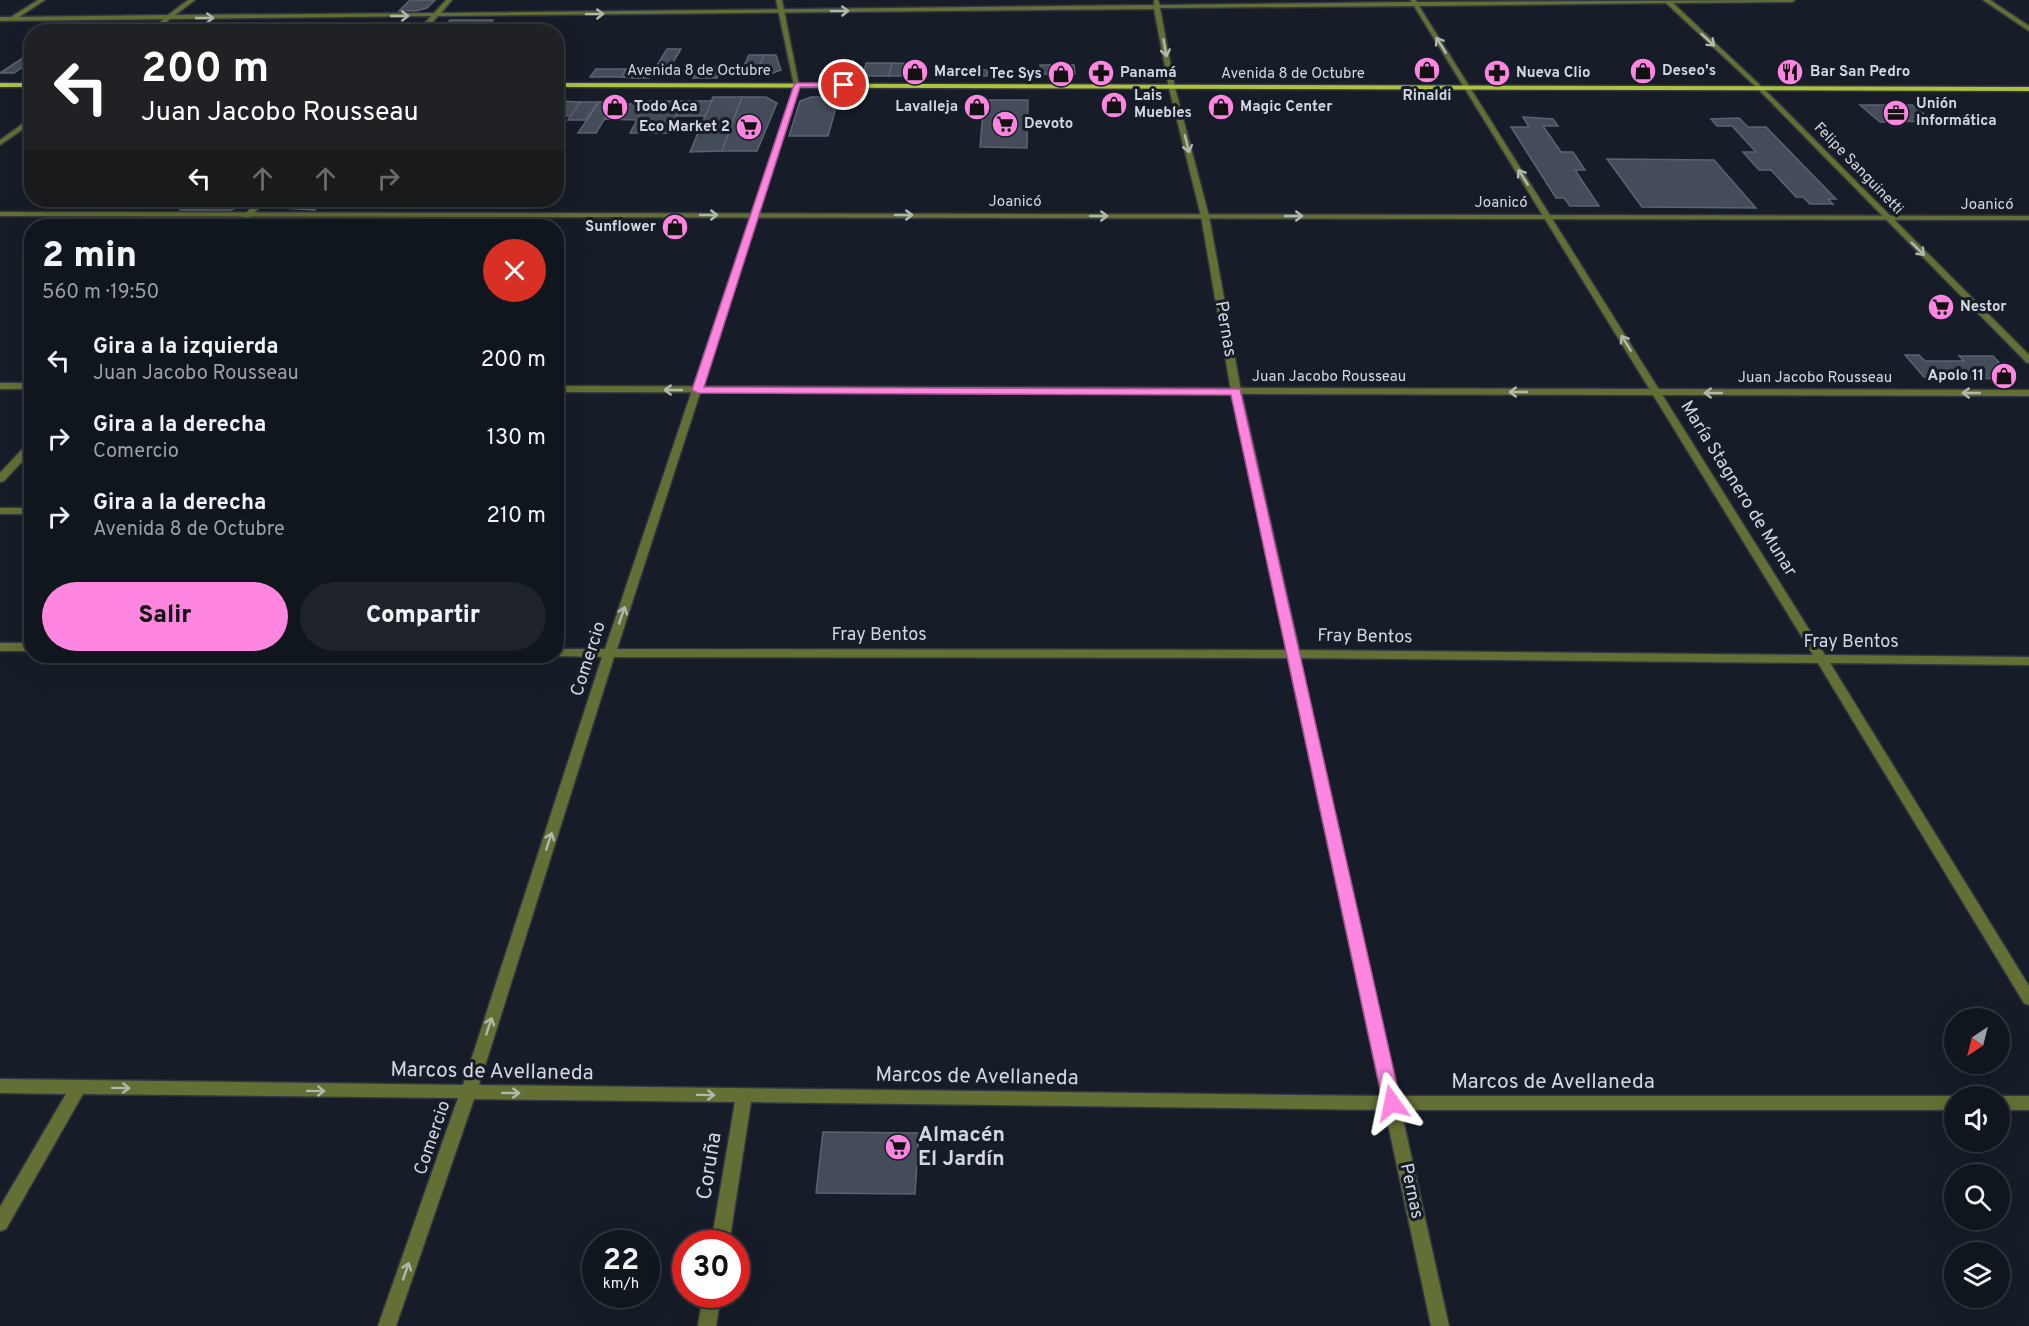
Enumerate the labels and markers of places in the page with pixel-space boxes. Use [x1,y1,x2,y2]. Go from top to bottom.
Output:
shop icon: Rinaldi [1412,55,1442,85]
shop icon: Deseo's [1628,56,1658,86]
shop icon: Marcel [900,57,930,87]
restaurant icon: Bar San Pedro [1775,57,1805,87]
pharmacy icon: Panamá [1086,58,1116,88]
pharmacy icon: Nueva Clio [1482,58,1512,88]
pin [818,59,869,110]
shop icon: Tec Sys [1046,59,1076,89]
place label: Deseo's [1662,62,1716,81]
place label: Marcel [934,63,981,82]
place label: Bar San Pedro [1810,63,1910,82]
place label: Panamá [1120,64,1177,83]
place label: Nueva Clio [1516,64,1590,83]
place label: Tec Sys [990,65,1042,84]
place label: Lais Muebles [1134,87,1192,123]
place label: Rinaldi [1402,87,1452,106]
shop icon: Lais Muebles [1099,90,1129,120]
shop icon: Todo Aca [600,92,630,122]
shop icon: Lavalleja [962,92,992,122]
shop icon: Magic Center [1206,92,1236,122]
place label: Unión Informática [1916,95,1997,131]
place label: Todo Aca [634,98,698,117]
place label: Lavalleja [895,98,958,117]
place label: Magic Center [1240,98,1333,117]
office icon: Unión Informática [1881,98,1911,128]
supermarket icon: Devoto [990,109,1020,139]
supermarket icon: Eco Market 2 [734,112,764,142]
place label: Devoto [1024,115,1073,134]
place label: Eco Market 2 [639,118,730,137]
shop icon: Sunflower [660,212,690,242]
place label: Sunflower [585,218,657,237]
supermarket icon: Nestor [1926,292,1956,322]
place label: Nestor [1960,298,2007,317]
shop icon: Apolo 11 [1989,361,2019,391]
place label: Apolo 11 [1927,367,1984,386]
place label: Almacén El Jardín [918,1122,1005,1173]
supermarket icon: Almacén El Jardín [883,1132,913,1162]

